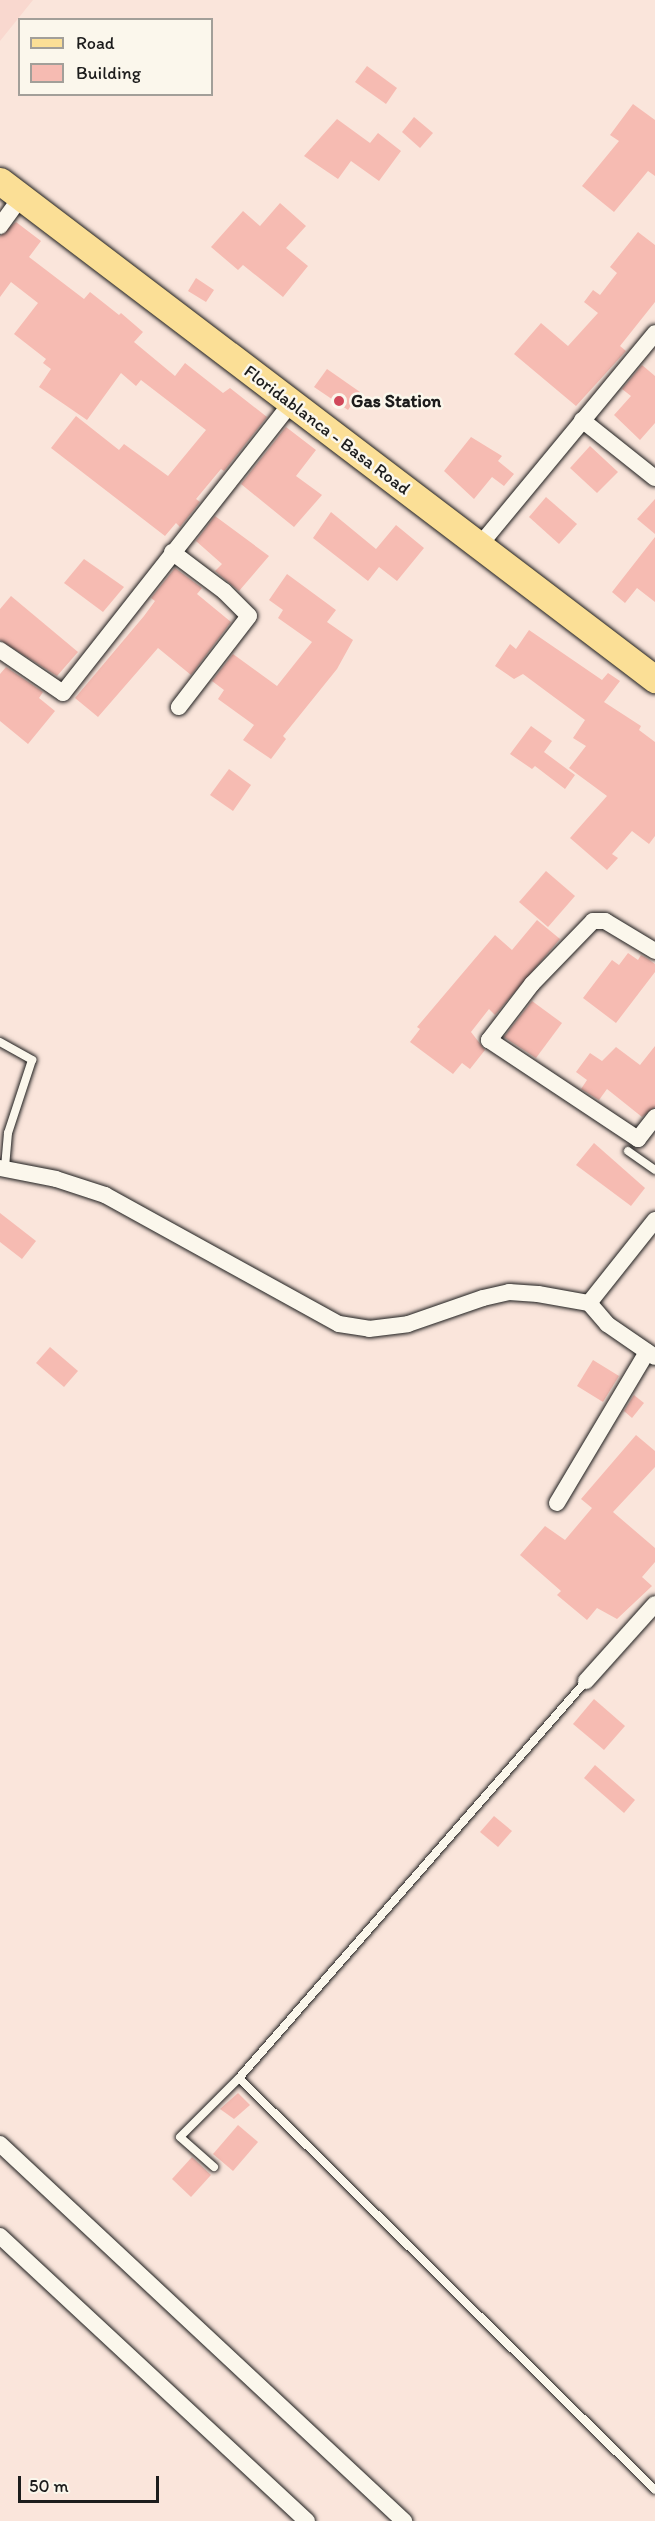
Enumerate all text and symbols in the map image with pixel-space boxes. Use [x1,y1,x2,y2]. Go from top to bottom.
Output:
legend [18,18,213,96]
text: Road [76,32,115,54]
text: Building [76,62,141,84]
street label: Floridablanca - Basa Road [240,361,414,499]
place label: Gas Station [351,390,442,412]
marker: Gas Station [332,394,346,408]
scale bar [21,2464,162,2502]
text: 50 m [29,2475,69,2497]

